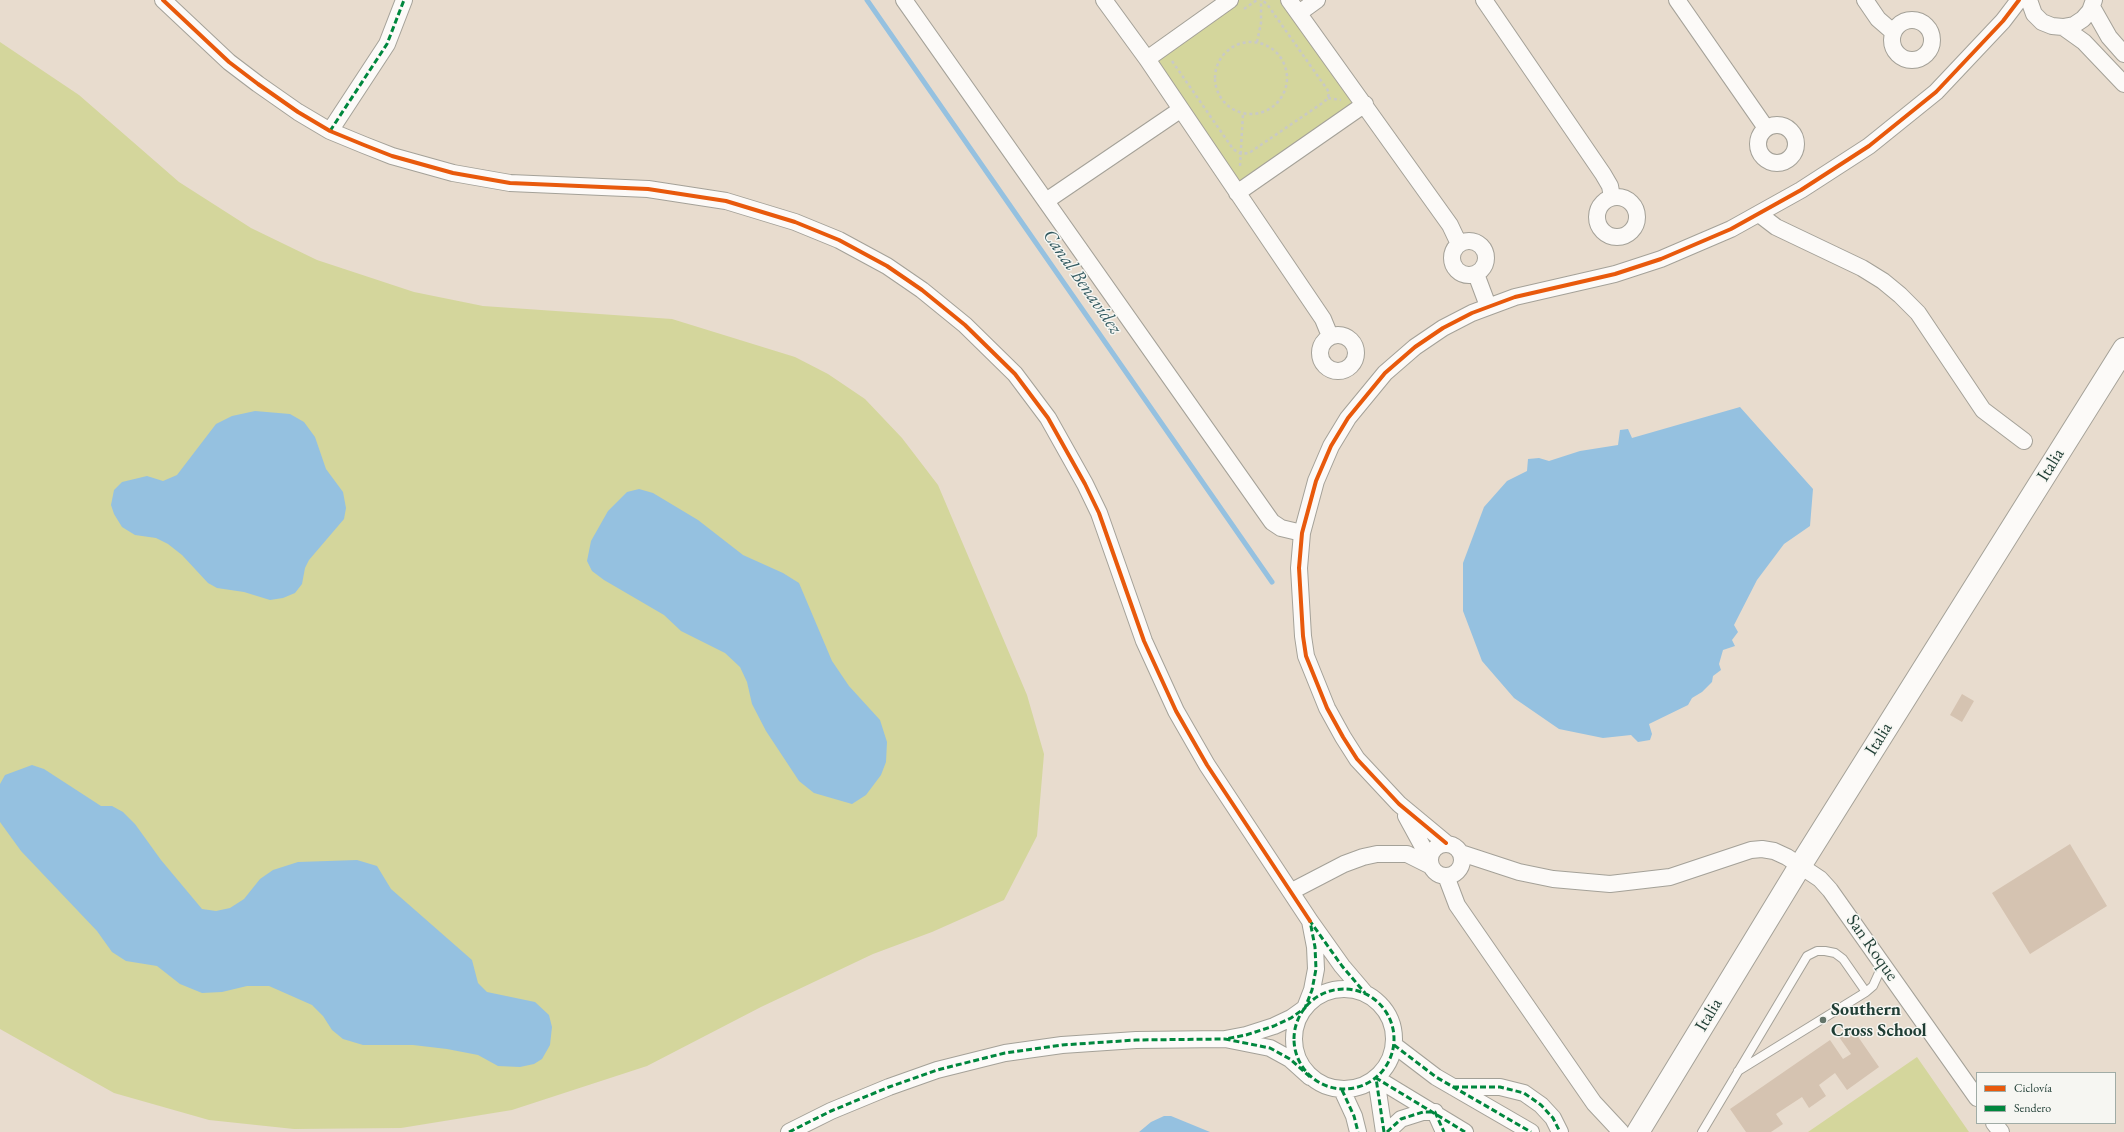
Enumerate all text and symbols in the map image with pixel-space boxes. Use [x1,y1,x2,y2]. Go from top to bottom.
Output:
water label: Canal Benavídez [1037,225,1127,339]
street label: Italia [2033,444,2069,486]
street label: Italia [1861,718,1897,760]
street label: San Roque [1841,911,1903,985]
street label: Italia [1691,994,1727,1036]
place label: Southern Cross School [1831,999,1927,1042]
marker: Southern Cross School [1818,1015,1828,1025]
legend [1976,1072,2116,1124]
text: Ciclovía [2014,1080,2052,1096]
text: Sendero [2014,1100,2051,1116]

